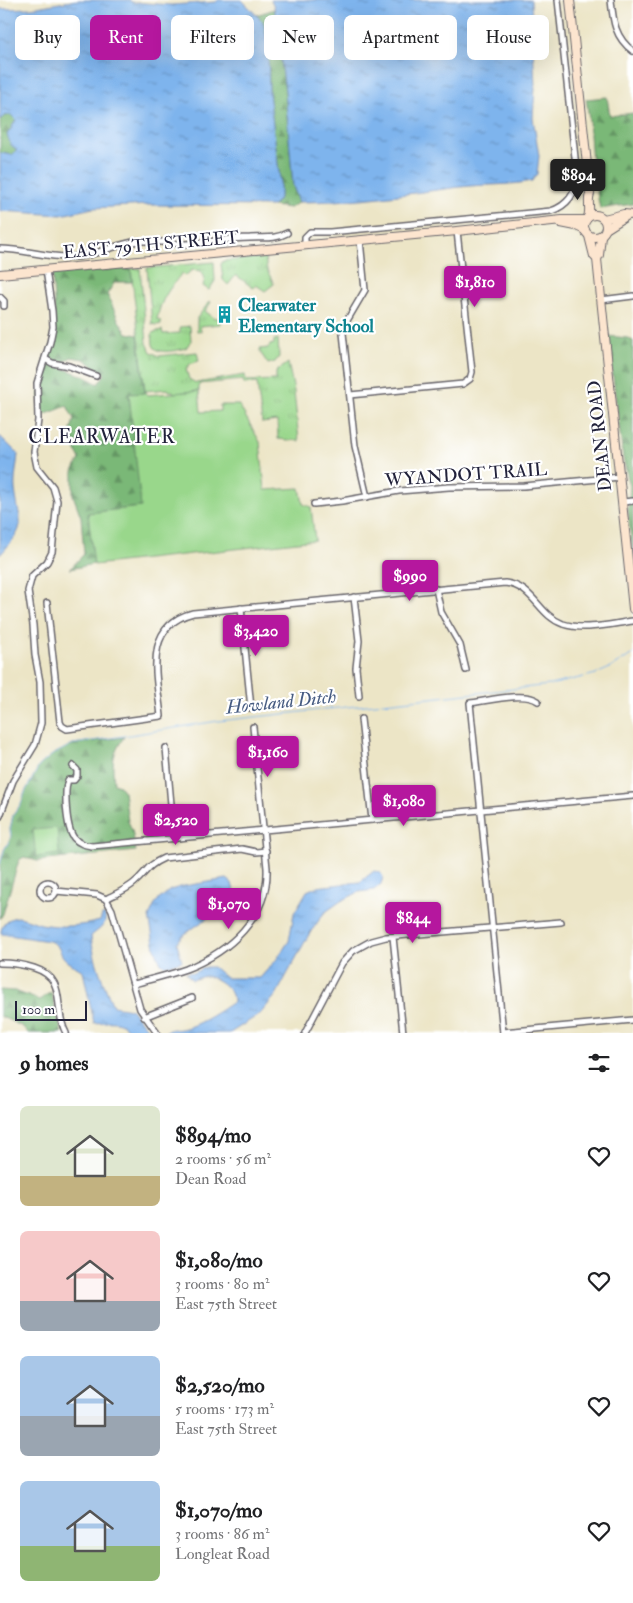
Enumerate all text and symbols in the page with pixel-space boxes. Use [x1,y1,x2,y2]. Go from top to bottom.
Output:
chip: Buy [15,15,80,60]
chip: Rent [90,15,161,60]
chip: Filters [171,15,254,60]
chip: New [264,15,334,60]
chip: Apartment [344,15,457,60]
chip: House [467,15,549,60]
pin: $894 [548,158,608,201]
text: $894 [561,165,595,185]
street label: EAST 79TH STREET [62,226,241,264]
pin: $1,810 [434,266,516,308]
text: $1,810 [455,272,495,292]
place label: Clearwater Elementary School [238,294,374,338]
building icon: Clearwater Elementary School [214,305,234,325]
street label: DEAN ROAD [583,379,617,493]
district label: CLEARWATER [28,425,176,449]
street label: WYANDOT TRAIL [383,458,548,492]
pin: $990 [380,560,440,602]
text: $990 [393,566,427,586]
pin: $3,420 [215,614,297,657]
text: $3,420 [234,621,278,641]
water label: Howland Ditch [224,684,337,720]
pin: $1,160 [227,736,309,778]
text: $1,160 [248,742,288,762]
pin: $1,080 [363,784,445,827]
text: $1,080 [383,791,425,811]
pin: $2,520 [135,804,217,846]
text: $2,520 [154,810,198,830]
pin: $1,070 [188,888,270,930]
text: $1,070 [208,894,250,914]
pin: $844 [383,902,443,944]
text: $844 [396,908,430,928]
scale bar [15,998,88,1021]
text: 100 m [22,1001,55,1018]
icon: filters [585,1049,613,1077]
text: 9 homes [20,1050,89,1077]
text: $894/mo [175,1122,251,1149]
icon: home [60,1126,120,1186]
icon: heart [585,1142,613,1170]
text: 2 rooms · 56 m² [175,1149,271,1169]
text: Dean Road [175,1169,246,1189]
text: $1,080/mo [175,1247,263,1274]
icon: home [60,1251,120,1311]
icon: heart [585,1267,613,1295]
text: 3 rooms · 80 m² [175,1274,270,1294]
text: East 75th Street [175,1294,277,1314]
text: $2,520/mo [175,1372,265,1399]
icon: home [60,1376,120,1436]
icon: heart [585,1392,613,1420]
text: 5 rooms · 173 m² [175,1399,274,1419]
text: East 75th Street [175,1419,277,1439]
text: $1,070/mo [175,1497,262,1524]
icon: home [60,1501,120,1561]
icon: heart [585,1517,613,1545]
text: 3 rooms · 86 m² [175,1524,269,1544]
text: Longleat Road [175,1544,270,1564]

